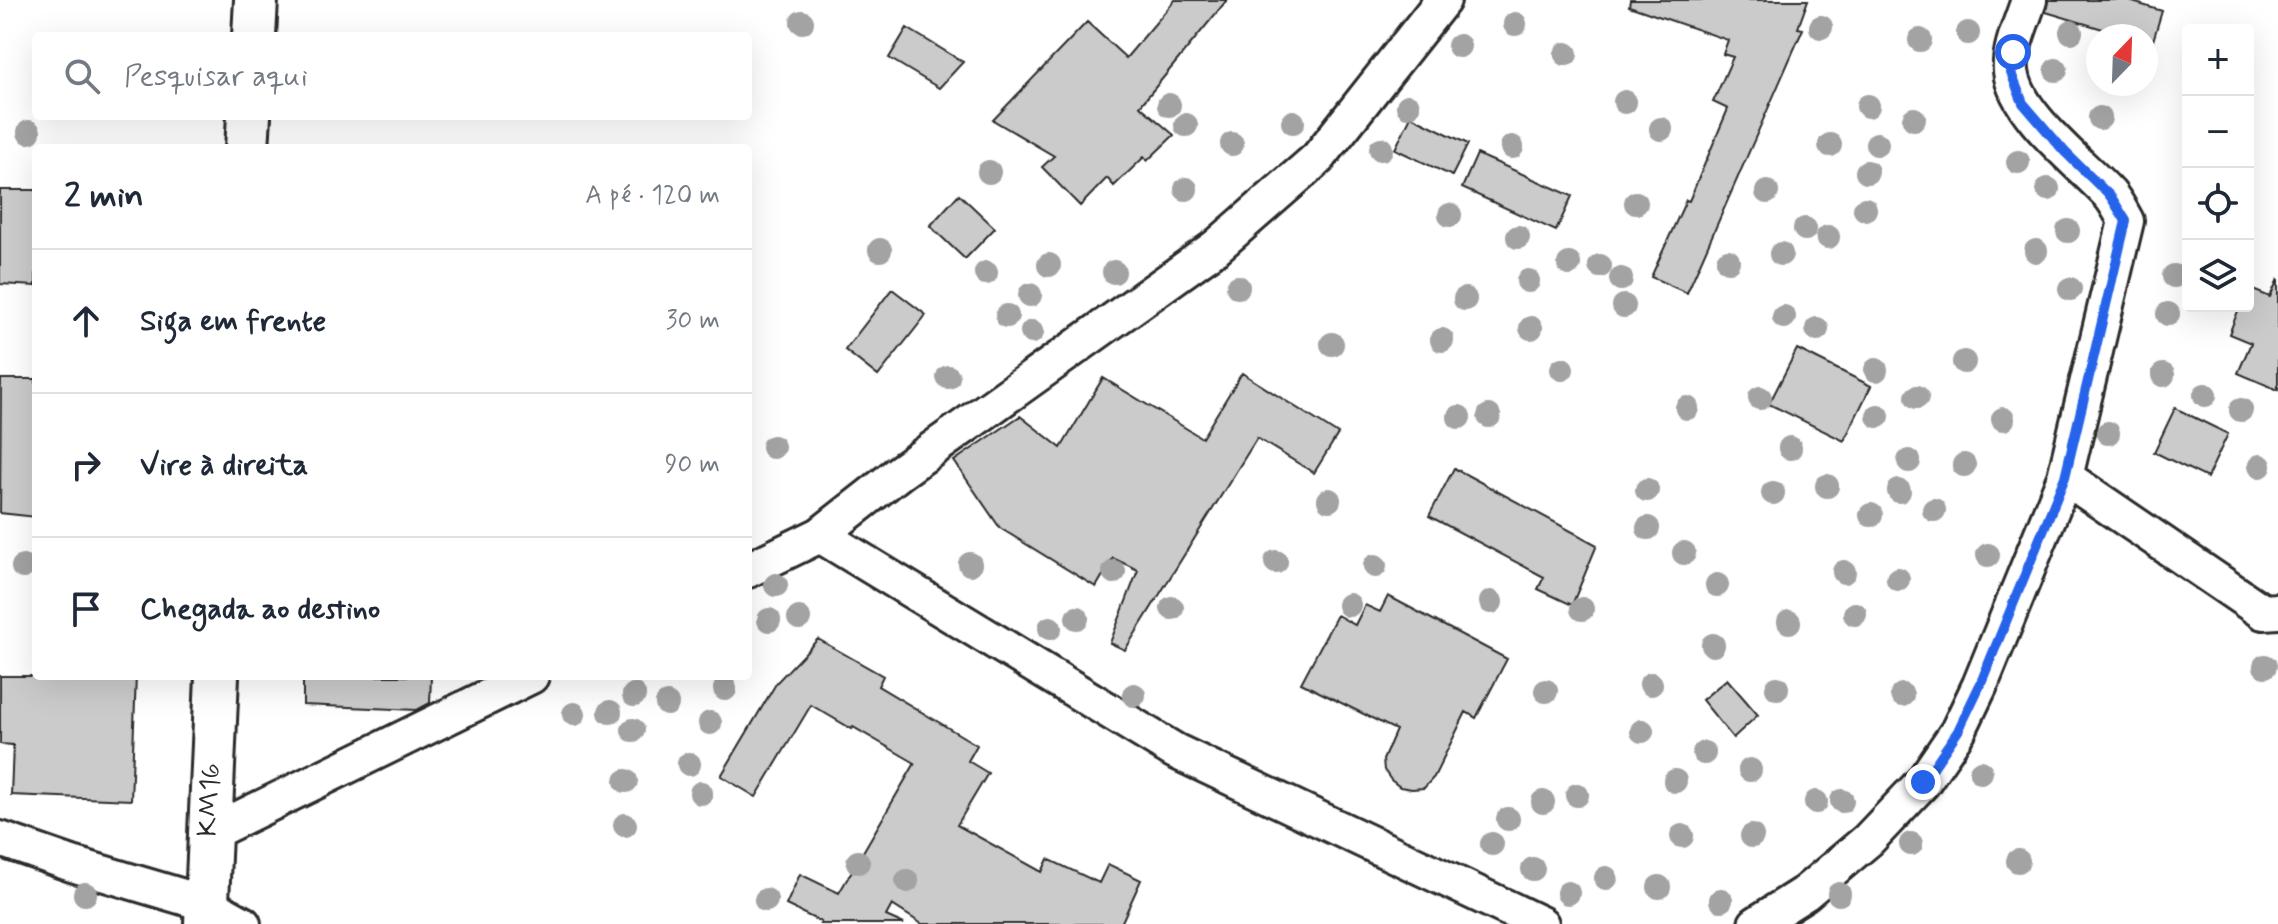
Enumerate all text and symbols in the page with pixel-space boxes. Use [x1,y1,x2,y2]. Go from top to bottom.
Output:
north arrow [2086,24,2158,96]
map controls [2182,24,2254,312]
button: + [2182,24,2254,96]
search box [32,32,752,120]
route start [1995,34,2031,70]
icon: search [60,54,104,98]
text: Pesquisar aqui [124,57,308,96]
button: − [2182,96,2254,168]
button: locate [2182,168,2254,240]
text: 2 min [64,174,144,219]
text: A pé · 120 m [585,179,720,213]
button: layers [2182,240,2254,312]
icon: ahead [64,299,108,343]
text: Siga em frente [140,302,326,341]
text: 30 m [666,304,720,338]
icon: right [64,443,108,487]
text: Vire à direita [140,446,308,485]
text: 90 m [665,448,720,482]
icon: arrive [64,587,108,631]
text: Chegada ao destino [140,590,380,629]
street label: KM16 [190,762,230,838]
route end [1905,764,1941,800]

